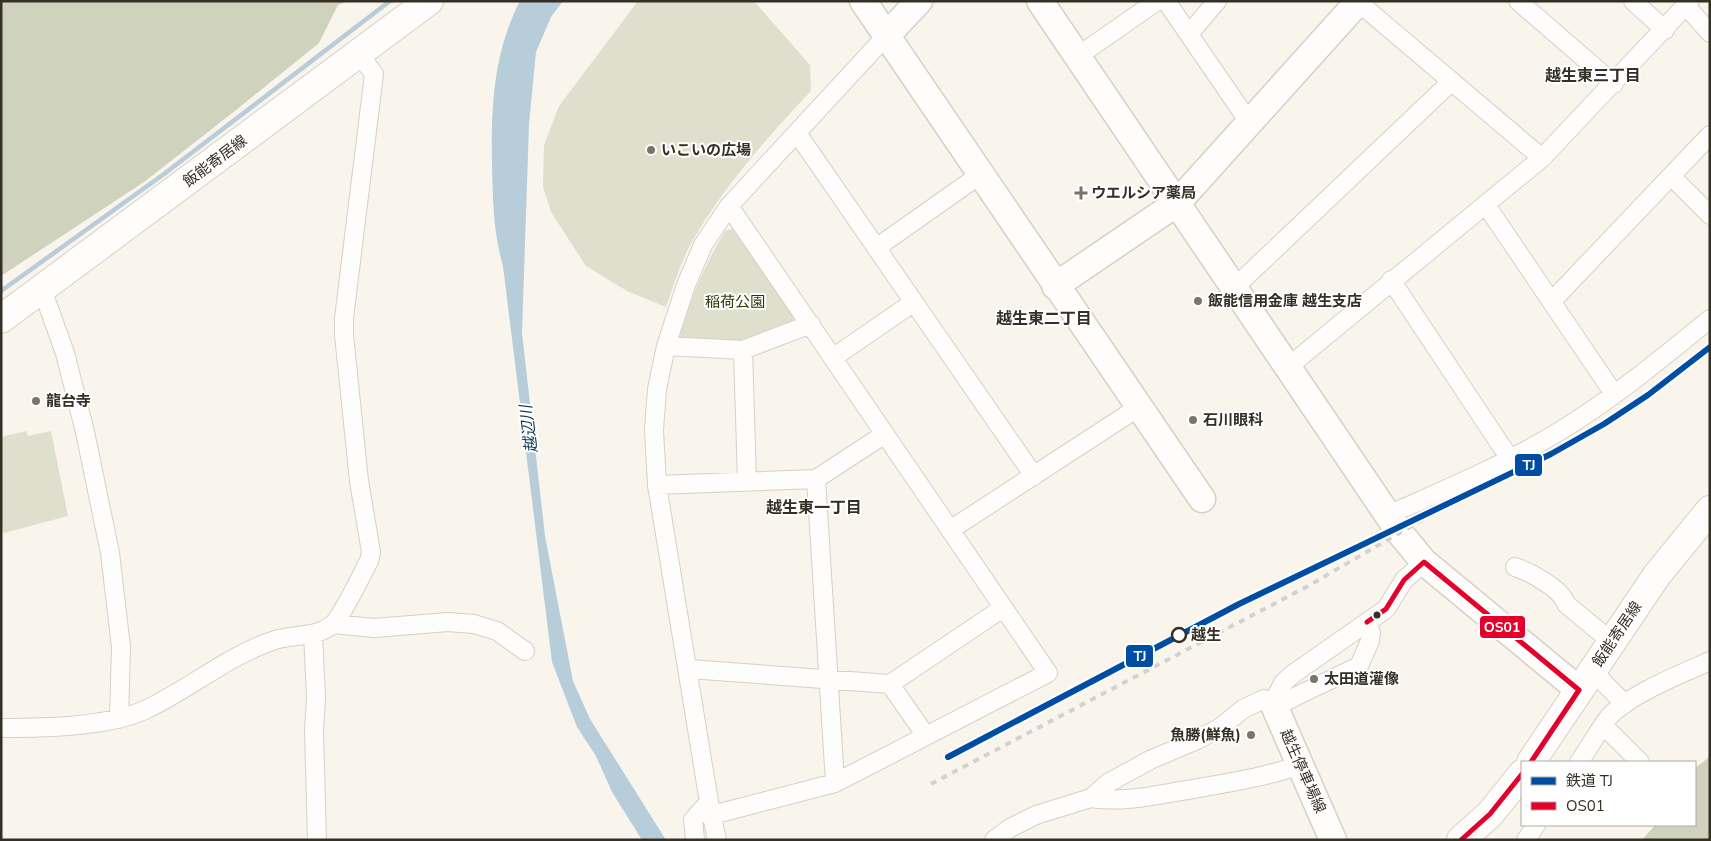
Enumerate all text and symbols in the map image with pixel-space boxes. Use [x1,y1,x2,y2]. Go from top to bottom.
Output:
district label: 越生東三丁目 [1545,65,1641,87]
street label: 飯能寄居線 [179,130,251,192]
place label: いこいの広場 [661,140,751,160]
marker: いこいの広場 [645,144,657,156]
place label: ウエルシア薬局 [1091,183,1196,203]
marker: ウエルシア薬局 [1075,187,1087,199]
place label: 飯能信用金庫 越生支店 [1208,291,1362,311]
park label: 稲荷公園 [705,292,765,312]
marker: 飯能信用金庫 越生支店 [1192,295,1204,307]
district label: 越生東二丁目 [996,308,1092,330]
place label: 龍台寺 [46,391,91,411]
marker: 龍台寺 [30,395,42,407]
water label: 越辺川 [515,402,543,454]
place label: 石川眼科 [1203,410,1263,430]
marker: 石川眼科 [1187,414,1199,426]
line badge: TJ [1514,453,1543,477]
text: TJ [1523,456,1535,475]
district label: 越生東一丁目 [766,497,862,519]
street label: 飯能寄居線 [1588,597,1646,671]
unlabelled marker [1372,610,1382,620]
line badge: OS01 [1479,615,1526,639]
text: OS01 [1484,618,1520,637]
place label: 越生 [1191,625,1221,645]
marker: 越生 [1171,627,1187,643]
line badge: TJ [1125,644,1154,668]
text: TJ [1134,647,1146,666]
place label: 太田道灌像 [1324,669,1399,689]
marker: 太田道灌像 [1308,673,1320,685]
place label: 魚勝(鮮魚) [1170,725,1241,745]
street label: 越生停車場線 [1275,725,1330,816]
marker: 魚勝(鮮魚) [1245,729,1257,741]
legend [1521,761,1696,826]
text: 鉄道 TJ [1566,771,1613,791]
text: OS01 [1566,796,1605,816]

